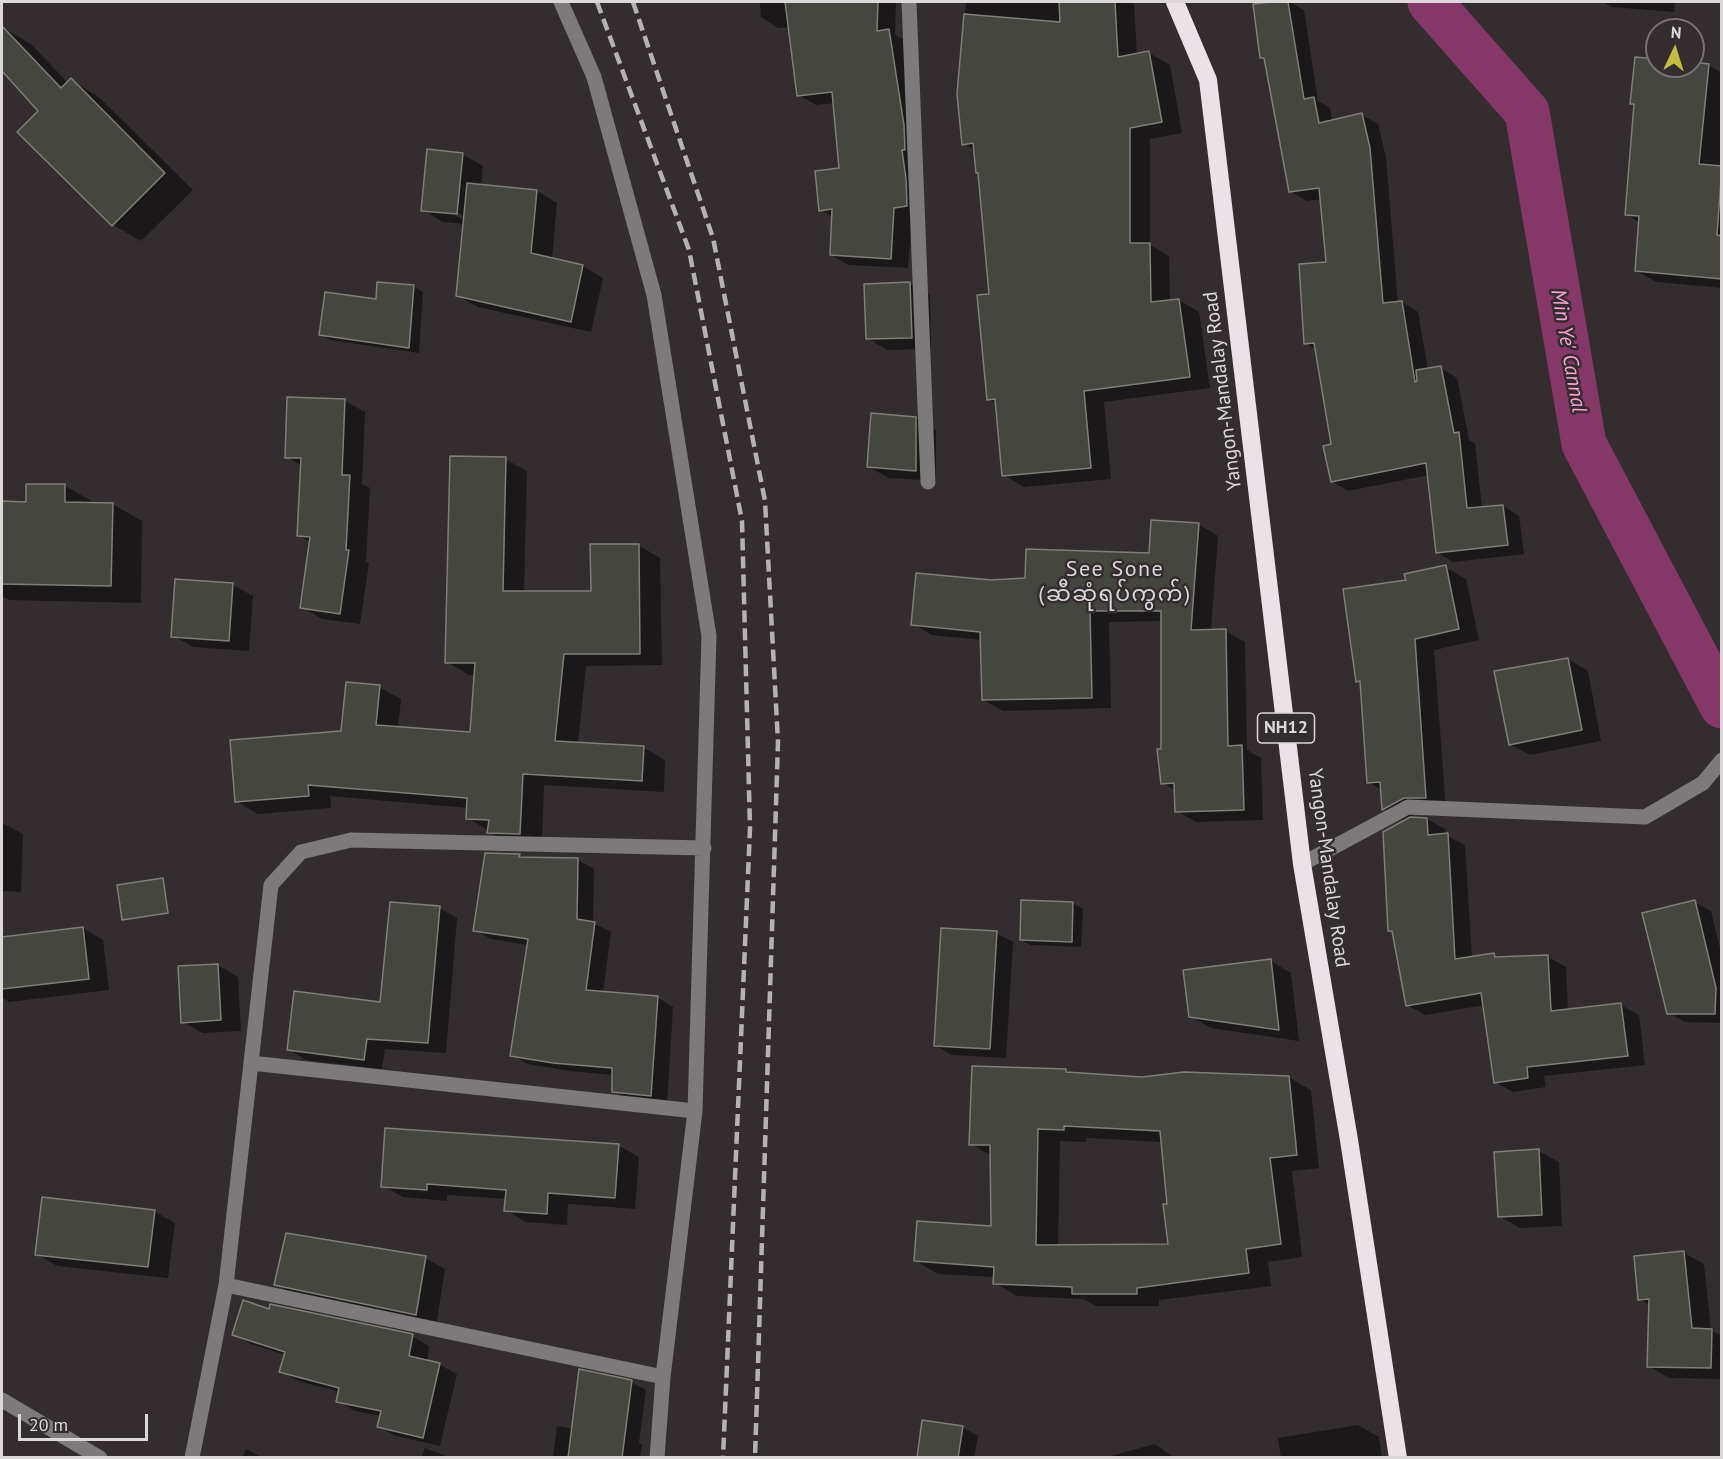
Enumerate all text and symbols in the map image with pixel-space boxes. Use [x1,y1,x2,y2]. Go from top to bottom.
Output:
north arrow [1645,18,1705,78]
text: N [1670,22,1682,42]
water label: Min Ye' Cannal [1545,287,1591,415]
street label: Yangon-Mandalay Road [1199,290,1247,492]
district label: See Sone (ဆီဆုံရပ်ကွက်) [1044,557,1186,608]
road number: NH12 [1258,713,1314,743]
street label: Yangon-Mandalay Road [1302,767,1354,969]
scale bar [21,1402,152,1440]
text: 20 m [29,1413,68,1436]

